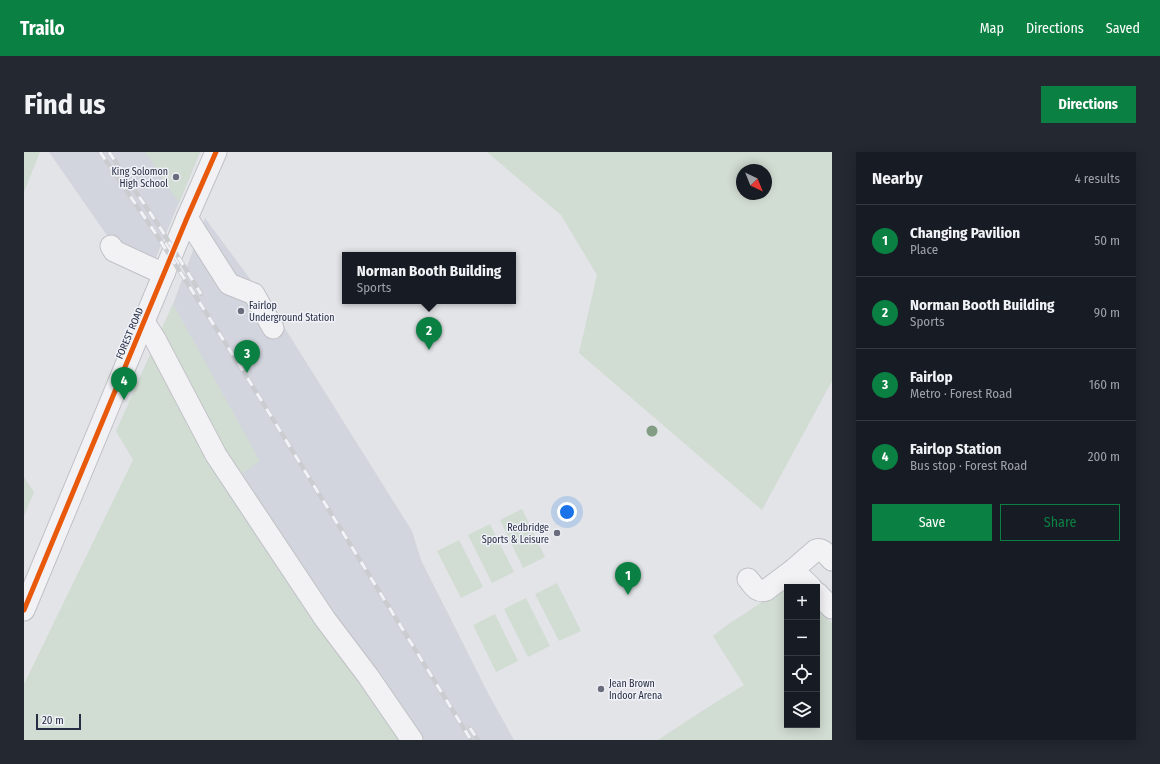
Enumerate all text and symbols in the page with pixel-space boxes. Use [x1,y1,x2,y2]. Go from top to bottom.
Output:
text: Trailo [20,17,65,40]
text: Map [980,20,1004,37]
text: Directions [1026,20,1084,37]
text: Saved [1106,20,1140,37]
button: Directions [1041,86,1136,123]
text: Find us [24,88,106,121]
north arrow [736,164,772,200]
place label: King Solomon High School [112,166,168,190]
text: Nearby [872,168,923,189]
text: 4 results [1074,171,1120,186]
marker: King Solomon High School [171,172,181,182]
text: Changing Pavilion [910,224,1020,242]
text: 1 [882,233,888,248]
text: 50 m [1094,233,1120,248]
text: Place [910,242,938,257]
popup [342,252,516,304]
text: Norman Booth Building [357,262,501,280]
text: Sports [357,280,391,295]
text: Norman Booth Building [910,296,1054,314]
place label: Fairlop Underground Station [249,300,335,324]
text: 2 [882,305,888,320]
text: 90 m [1094,305,1120,320]
street label: FOREST ROAD [114,306,146,361]
marker: Fairlop Underground Station [236,306,246,316]
text: Sports [910,314,945,329]
pin: 2 [416,317,442,350]
pin: 3 [234,340,260,373]
pin: 4 [111,367,137,400]
text: Fairlop [910,368,953,386]
text: 3 [882,377,888,392]
text: 160 m [1089,377,1120,392]
text: Metro · Forest Road [910,386,1012,401]
text: Fairlop Station [910,440,1001,458]
text: 4 [882,449,888,464]
text: 200 m [1088,449,1120,464]
text: Bus stop · Forest Road [910,458,1027,473]
your location [557,502,577,522]
button: Save [872,504,992,541]
button: Share [1000,504,1120,541]
place label: Redbridge Sports & Leisure [482,522,549,546]
marker: Redbridge Sports & Leisure [552,528,562,538]
pin: 1 [615,562,641,595]
map controls [784,584,820,728]
button: + [784,584,820,620]
button: − [784,620,820,656]
button: locate [784,656,820,692]
place label: Jean Brown Indoor Arena [609,678,662,702]
marker: Jean Brown Indoor Arena [596,684,606,694]
button: layers [784,692,820,728]
scale bar [36,712,81,731]
text: 20 m [42,714,64,727]

